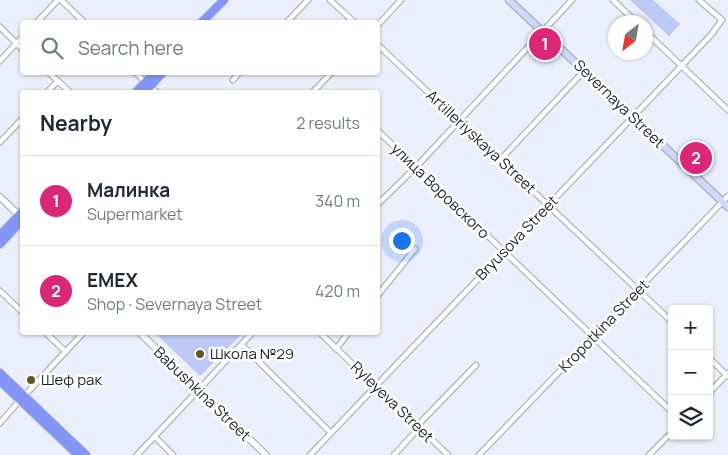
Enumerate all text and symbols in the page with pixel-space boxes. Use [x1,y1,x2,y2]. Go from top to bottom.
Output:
north arrow [608,15,653,60]
search box [20,20,380,75]
pin: 1 [529,25,561,63]
icon: search [38,34,66,62]
text: Search here [78,35,184,61]
street label: Severnaya Street [569,55,669,153]
street label: Artilleriyskaya Street [422,85,541,198]
text: Nearby [40,109,112,137]
text: 2 results [296,112,360,134]
street label: улица Воровского [387,138,494,243]
pin: 2 [680,139,712,177]
text: Малинка [87,177,170,203]
text: 1 [52,190,60,212]
text: 340 m [315,190,360,212]
street label: Bryusova Street [471,191,563,285]
text: Supermarket [87,203,183,225]
your location [389,228,415,254]
text: EMEX [87,267,138,293]
street label: Kropotkina Street [554,274,654,377]
text: 2 [51,280,61,302]
text: 420 m [315,280,360,302]
text: Shop · Severnaya Street [87,293,262,315]
map controls [668,305,713,440]
button: + [668,305,713,350]
street label: Babushkina Street [149,342,255,445]
place label: Школа №29 [210,343,294,364]
marker: Школа №29 [194,348,206,360]
button: − [668,350,713,395]
street label: Ryleyeva Street [346,357,439,447]
place label: Шеф рак [41,369,102,390]
marker: Шеф рак [25,374,37,386]
button: layers [668,395,713,440]

